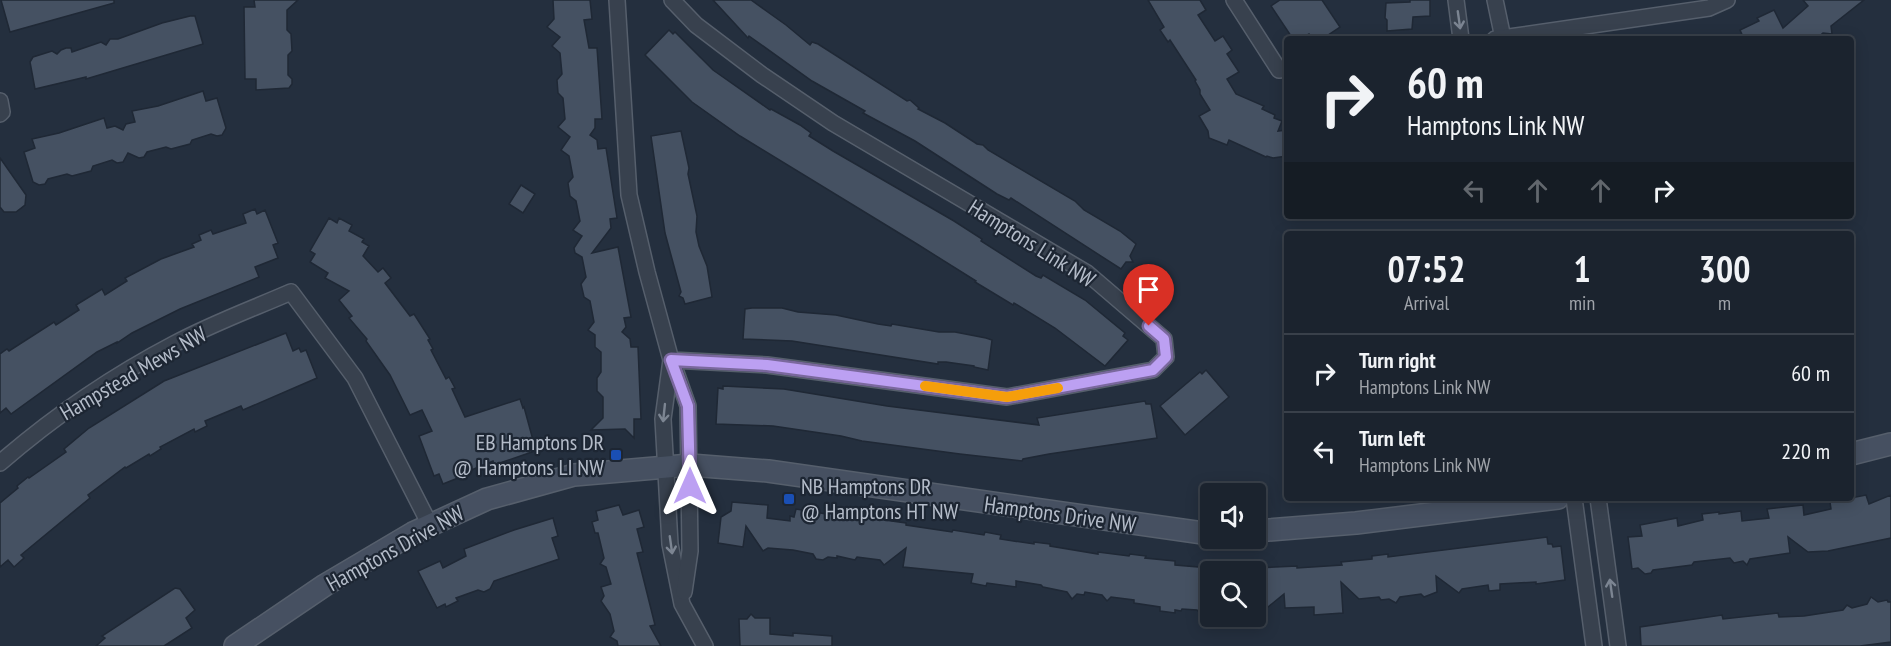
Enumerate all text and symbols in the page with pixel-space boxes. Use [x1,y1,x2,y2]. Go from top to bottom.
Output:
one-way arrow [1453,9,1464,29]
text: 60 m [1407,55,1484,110]
icon: right [1308,60,1386,138]
text: Hamptons Link NW [1407,108,1584,142]
icon: left [1458,174,1491,207]
icon: ahead [1521,174,1554,207]
icon: ahead [1584,174,1617,207]
icon: right [1647,174,1680,207]
street label: Hamptons Link NW [963,193,1101,293]
text: 07:52 [1388,245,1465,292]
text: 1 [1573,245,1591,292]
text: 300 [1699,245,1750,292]
pin [1123,264,1174,326]
icon: arrive [1132,273,1165,306]
text: Arrival [1404,290,1449,316]
text: min [1569,290,1595,316]
text: m [1718,290,1731,316]
street label: Hampstead Mews NW [55,320,211,426]
text: Turn right [1359,346,1436,374]
icon: right [1308,357,1341,390]
text: 60 m [1791,359,1830,387]
text: Hamptons Link NW [1359,374,1490,400]
one-way arrow [658,402,669,422]
text: Turn left [1359,424,1425,452]
place label: EB Hamptons DR @ Hamptons LI NW [453,428,604,481]
icon: left [1308,435,1341,468]
text: 220 m [1781,437,1830,465]
marker: EB Hamptons DR @ Hamptons LI NW [609,448,623,462]
text: Hamptons Link NW [1359,452,1490,478]
position arrow [658,454,722,518]
place label: NB Hamptons DR @ Hamptons HT NW [801,472,959,525]
map controls [1200,483,1266,627]
button: sound [1200,483,1266,549]
street label: Hamptons Drive NW [982,489,1138,539]
marker: NB Hamptons DR @ Hamptons HT NW [782,492,796,506]
street label: Hamptons Drive NW [321,499,469,597]
one-way arrow [666,534,677,554]
button: search [1200,561,1266,627]
one-way arrow [1605,579,1616,598]

